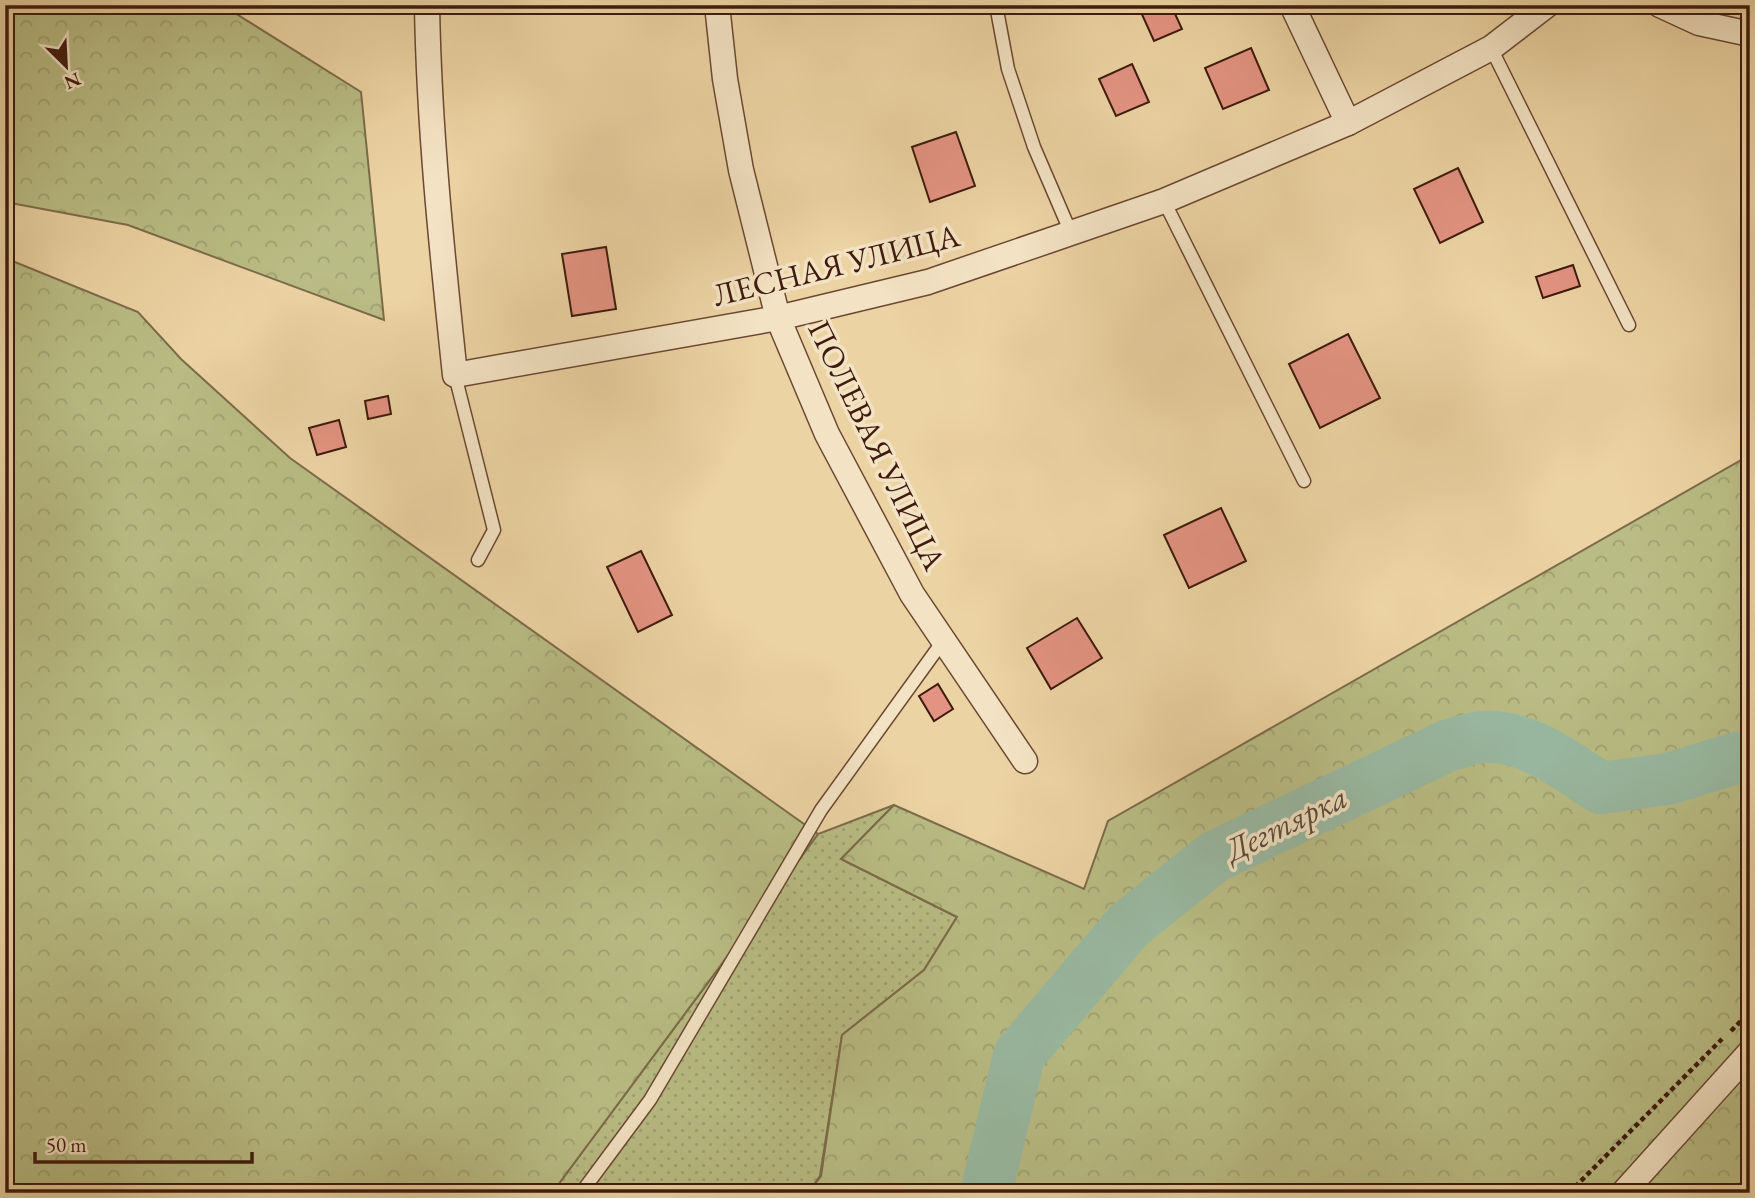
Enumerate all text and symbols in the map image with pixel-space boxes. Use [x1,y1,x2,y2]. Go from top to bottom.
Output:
north arrow [32,32,102,102]
text: N [60,67,85,96]
street label: ЛЕСНАЯ УЛИЦА [708,214,965,316]
street label: ПОЛЕВАЯ УЛИЦА [798,313,956,578]
water label: Дегтярка [1215,775,1354,872]
scale bar [35,1121,252,1165]
text: 50 m [46,1131,87,1158]

